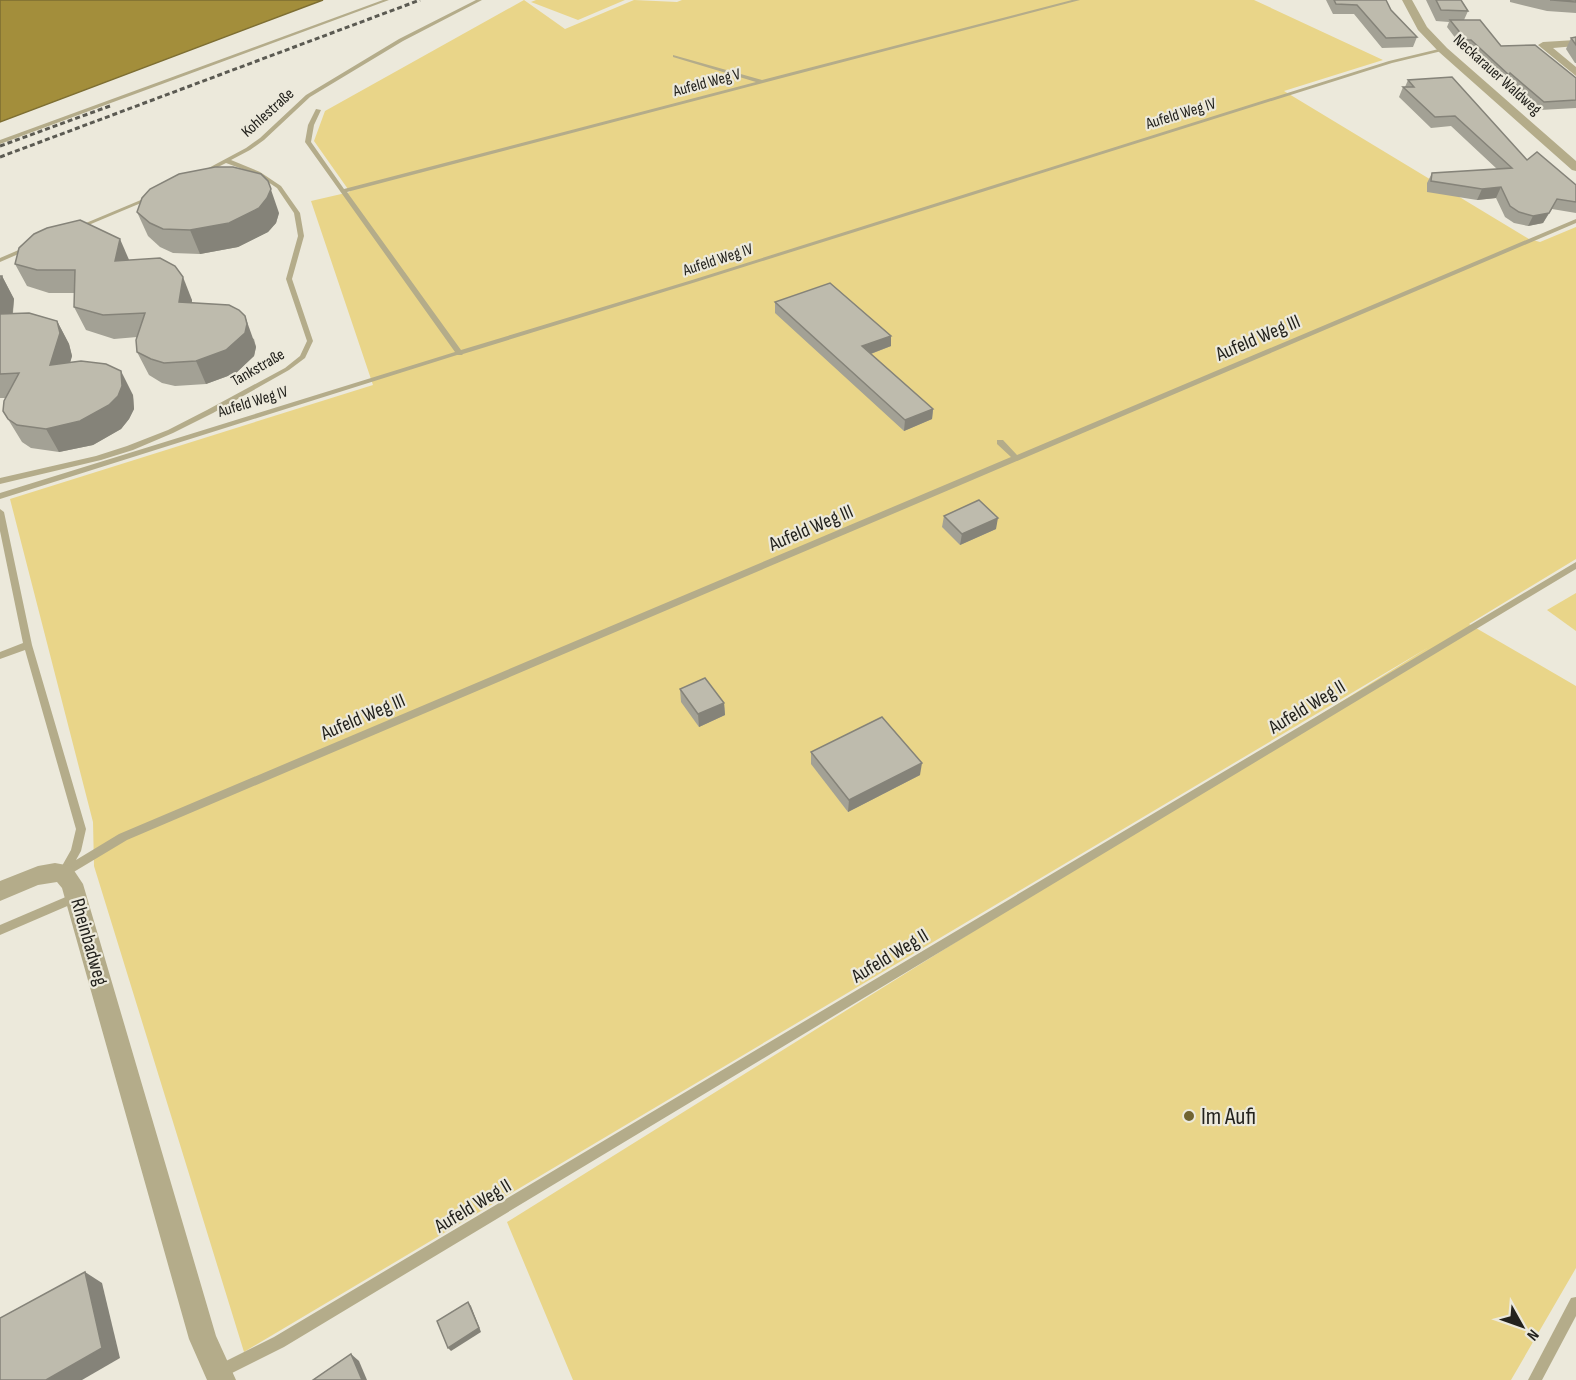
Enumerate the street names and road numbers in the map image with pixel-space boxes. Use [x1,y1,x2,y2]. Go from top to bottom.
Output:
street label: Neckarauer Waldweg [1449,31,1545,119]
street label: Aufeld Weg V [670,65,744,101]
street label: Kohlestraße [238,84,298,142]
street label: Aufeld Weg IV [1143,94,1219,134]
street label: Aufeld Weg IV [680,240,756,281]
street label: Aufeld Weg III [1211,309,1304,367]
street label: Tankstraße [228,345,288,391]
street label: Aufeld Weg IV [215,382,291,422]
street label: Aufeld Weg III [764,499,857,557]
street label: Aufeld Weg II [1263,675,1350,740]
street label: Aufeld Weg III [316,688,409,746]
street label: Rheinbadweg [65,896,113,988]
street label: Aufeld Weg II [846,924,933,989]
street label: Aufeld Weg II [429,1174,516,1239]

